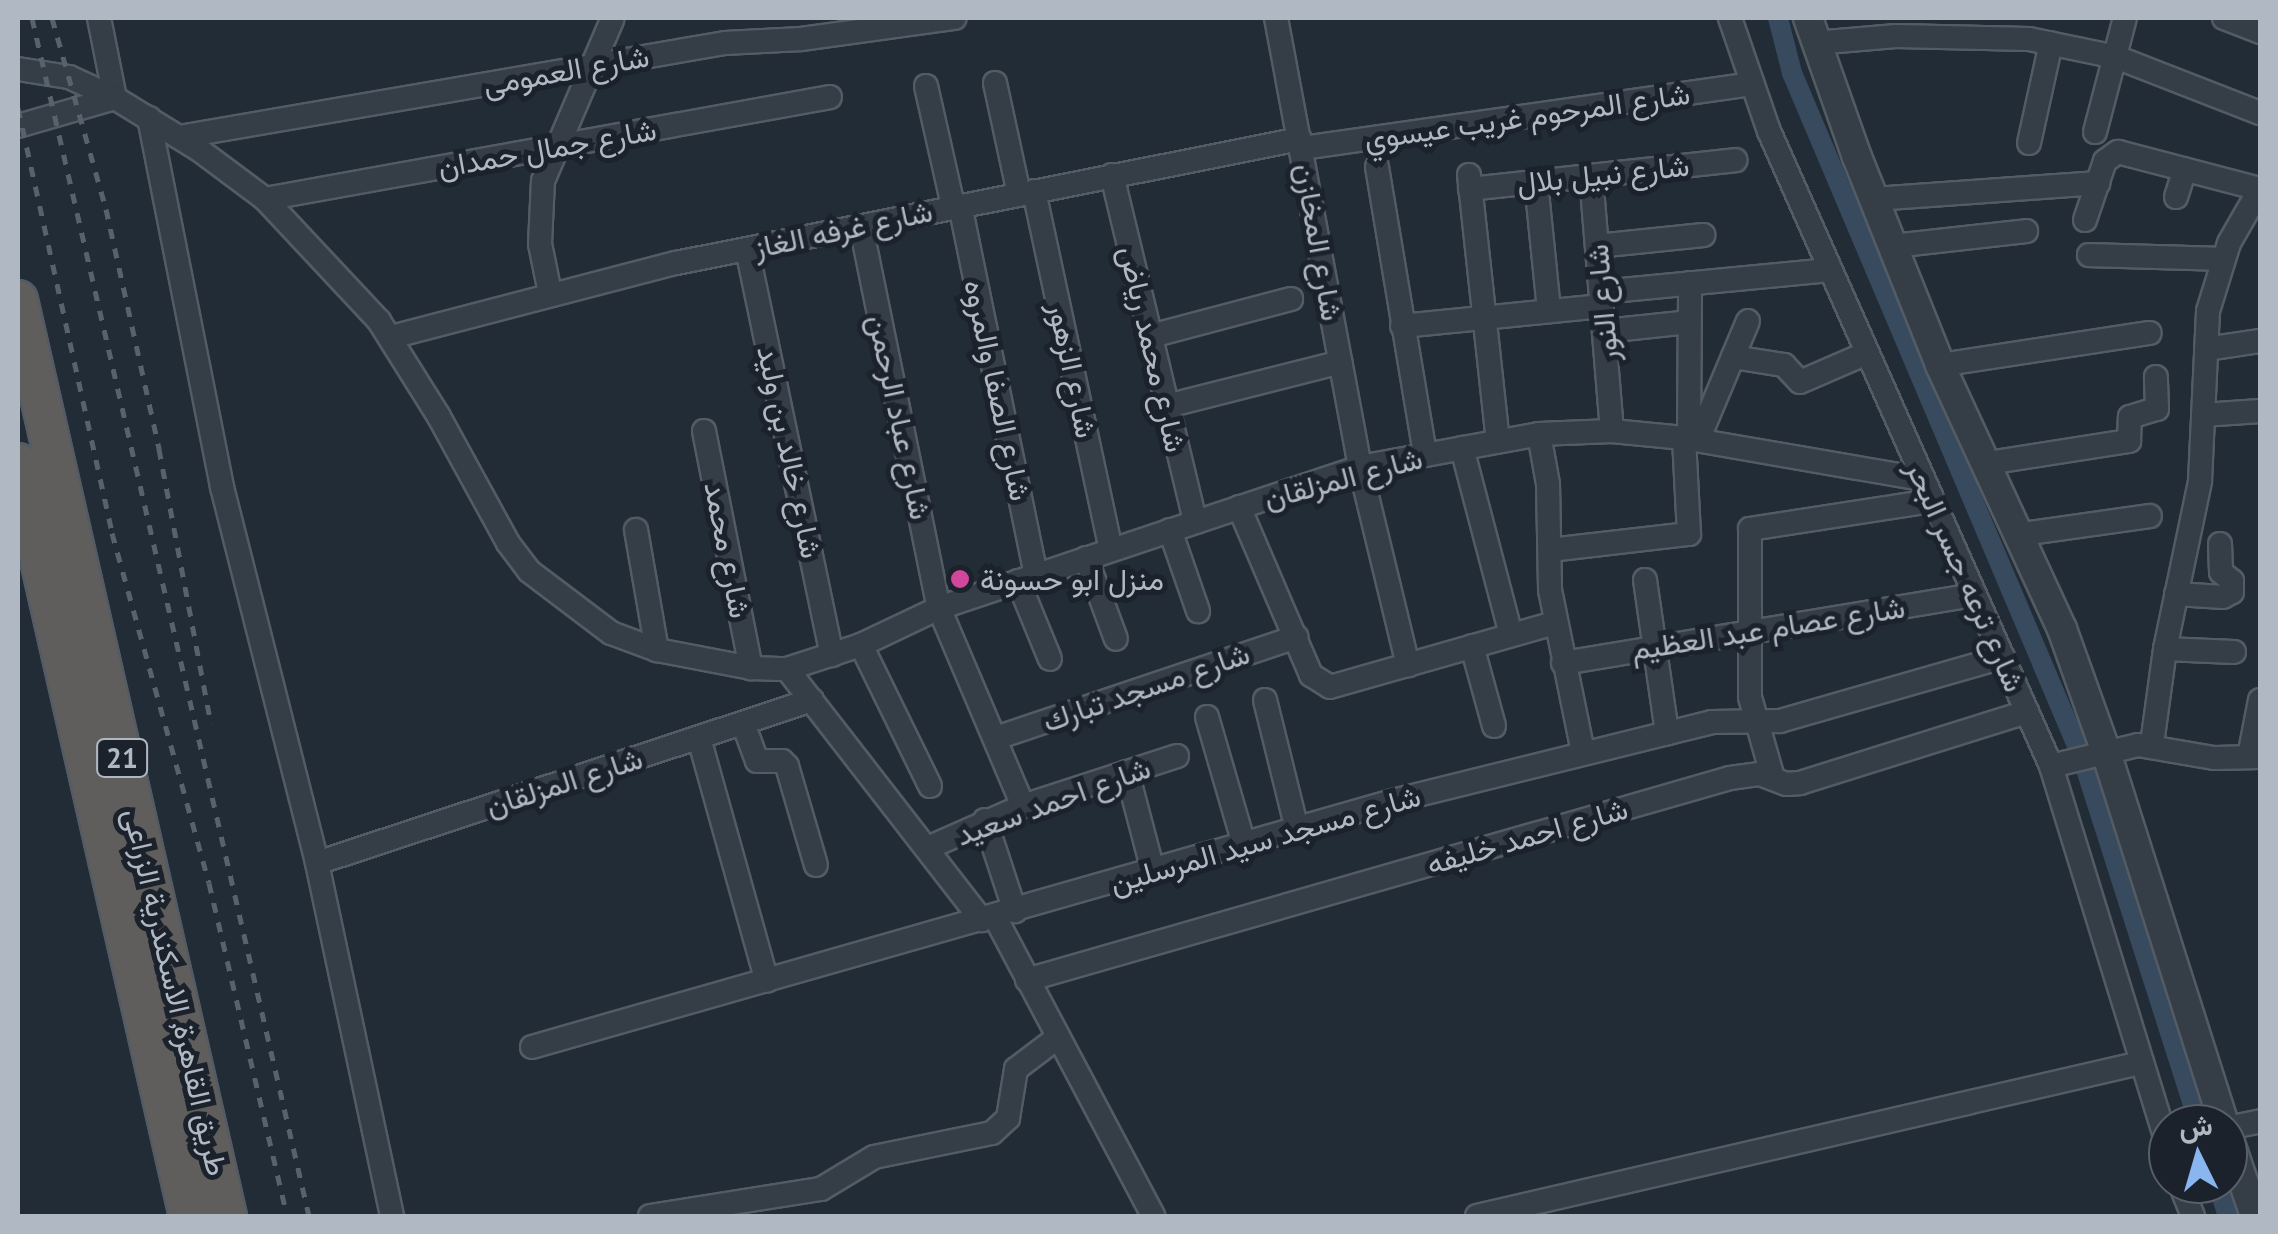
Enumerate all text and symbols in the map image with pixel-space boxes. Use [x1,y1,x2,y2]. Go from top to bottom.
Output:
street label: شارع العمومى [480,38,652,102]
street label: شارع المرحوم غريب عيسوي [1362,75,1692,157]
street label: شارع جمال حمدان [435,111,659,185]
street label: شارع نبيل بلال [1515,147,1691,201]
street label: شارع المخازن [1287,161,1351,323]
street label: شارع غرفه الغاز [750,193,936,265]
street label: شارع محمد رياض [1112,242,1194,456]
street label: شارع النور [1579,243,1625,363]
street label: شارع الصفا والمروه [957,276,1039,504]
street label: شارع الزهور [1041,299,1105,441]
street label: شارع عباد الرحمن [861,311,939,523]
street label: شارع خالد بن وليد [750,343,830,561]
street label: شارع المزلقان [1260,440,1426,516]
street label: شارع ترعه جسر البحر [1899,455,2033,697]
street label: شارع محمد [697,479,759,621]
place label: منزل ابو حسونة [980,561,1164,597]
marker: منزل ابو حسونة [949,568,971,590]
street label: شارع عصام عبد العظيم [1629,589,1907,667]
street label: شارع مسجد تبارك [1038,635,1254,739]
road number: 21 [94,735,150,781]
street label: شارع المزلقان [481,740,647,824]
street label: شارع احمد سعيد [951,749,1155,853]
street label: شارع مسجد سيد المرسلين [1106,777,1424,901]
street label: شارع احمد خليفه [1422,790,1632,882]
street label: طريق القاهرة, الاسكندرية الزراعى [116,804,236,1180]
north arrow [2148,1104,2248,1204]
text: ش [2177,1106,2214,1146]

